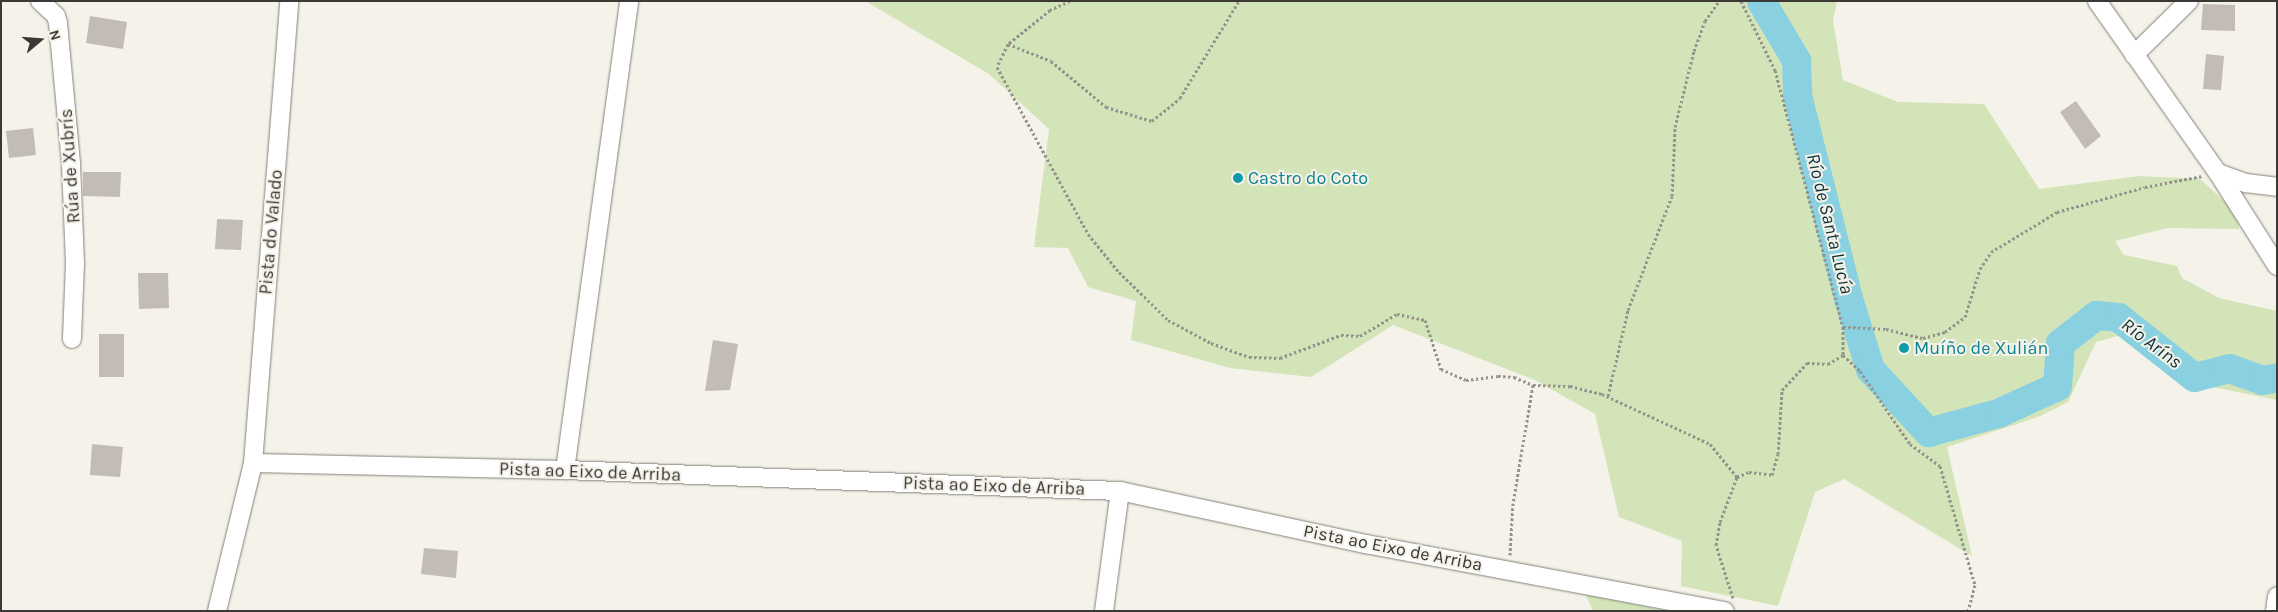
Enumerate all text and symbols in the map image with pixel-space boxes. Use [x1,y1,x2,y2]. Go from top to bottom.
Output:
north arrow [15,15,65,65]
text: N [45,28,64,43]
street label: Rúa de Xubrís [55,108,85,224]
water label: Río de Santa Lucía [1801,151,1857,297]
place label: Castro do Coto [1248,167,1368,189]
street label: Pista do Valado [255,169,287,295]
marker: Castro do Coto [1232,172,1244,184]
water label: Río Aríns [2116,314,2186,374]
place label: Muíño de Xulián [1914,337,2048,359]
marker: Muíño de Xulián [1898,342,1910,354]
street label: Pista ao Eixo de Arriba [499,458,681,486]
street label: Pista ao Eixo de Arriba [903,472,1085,500]
street label: Pista ao Eixo de Arriba [1302,520,1484,576]

